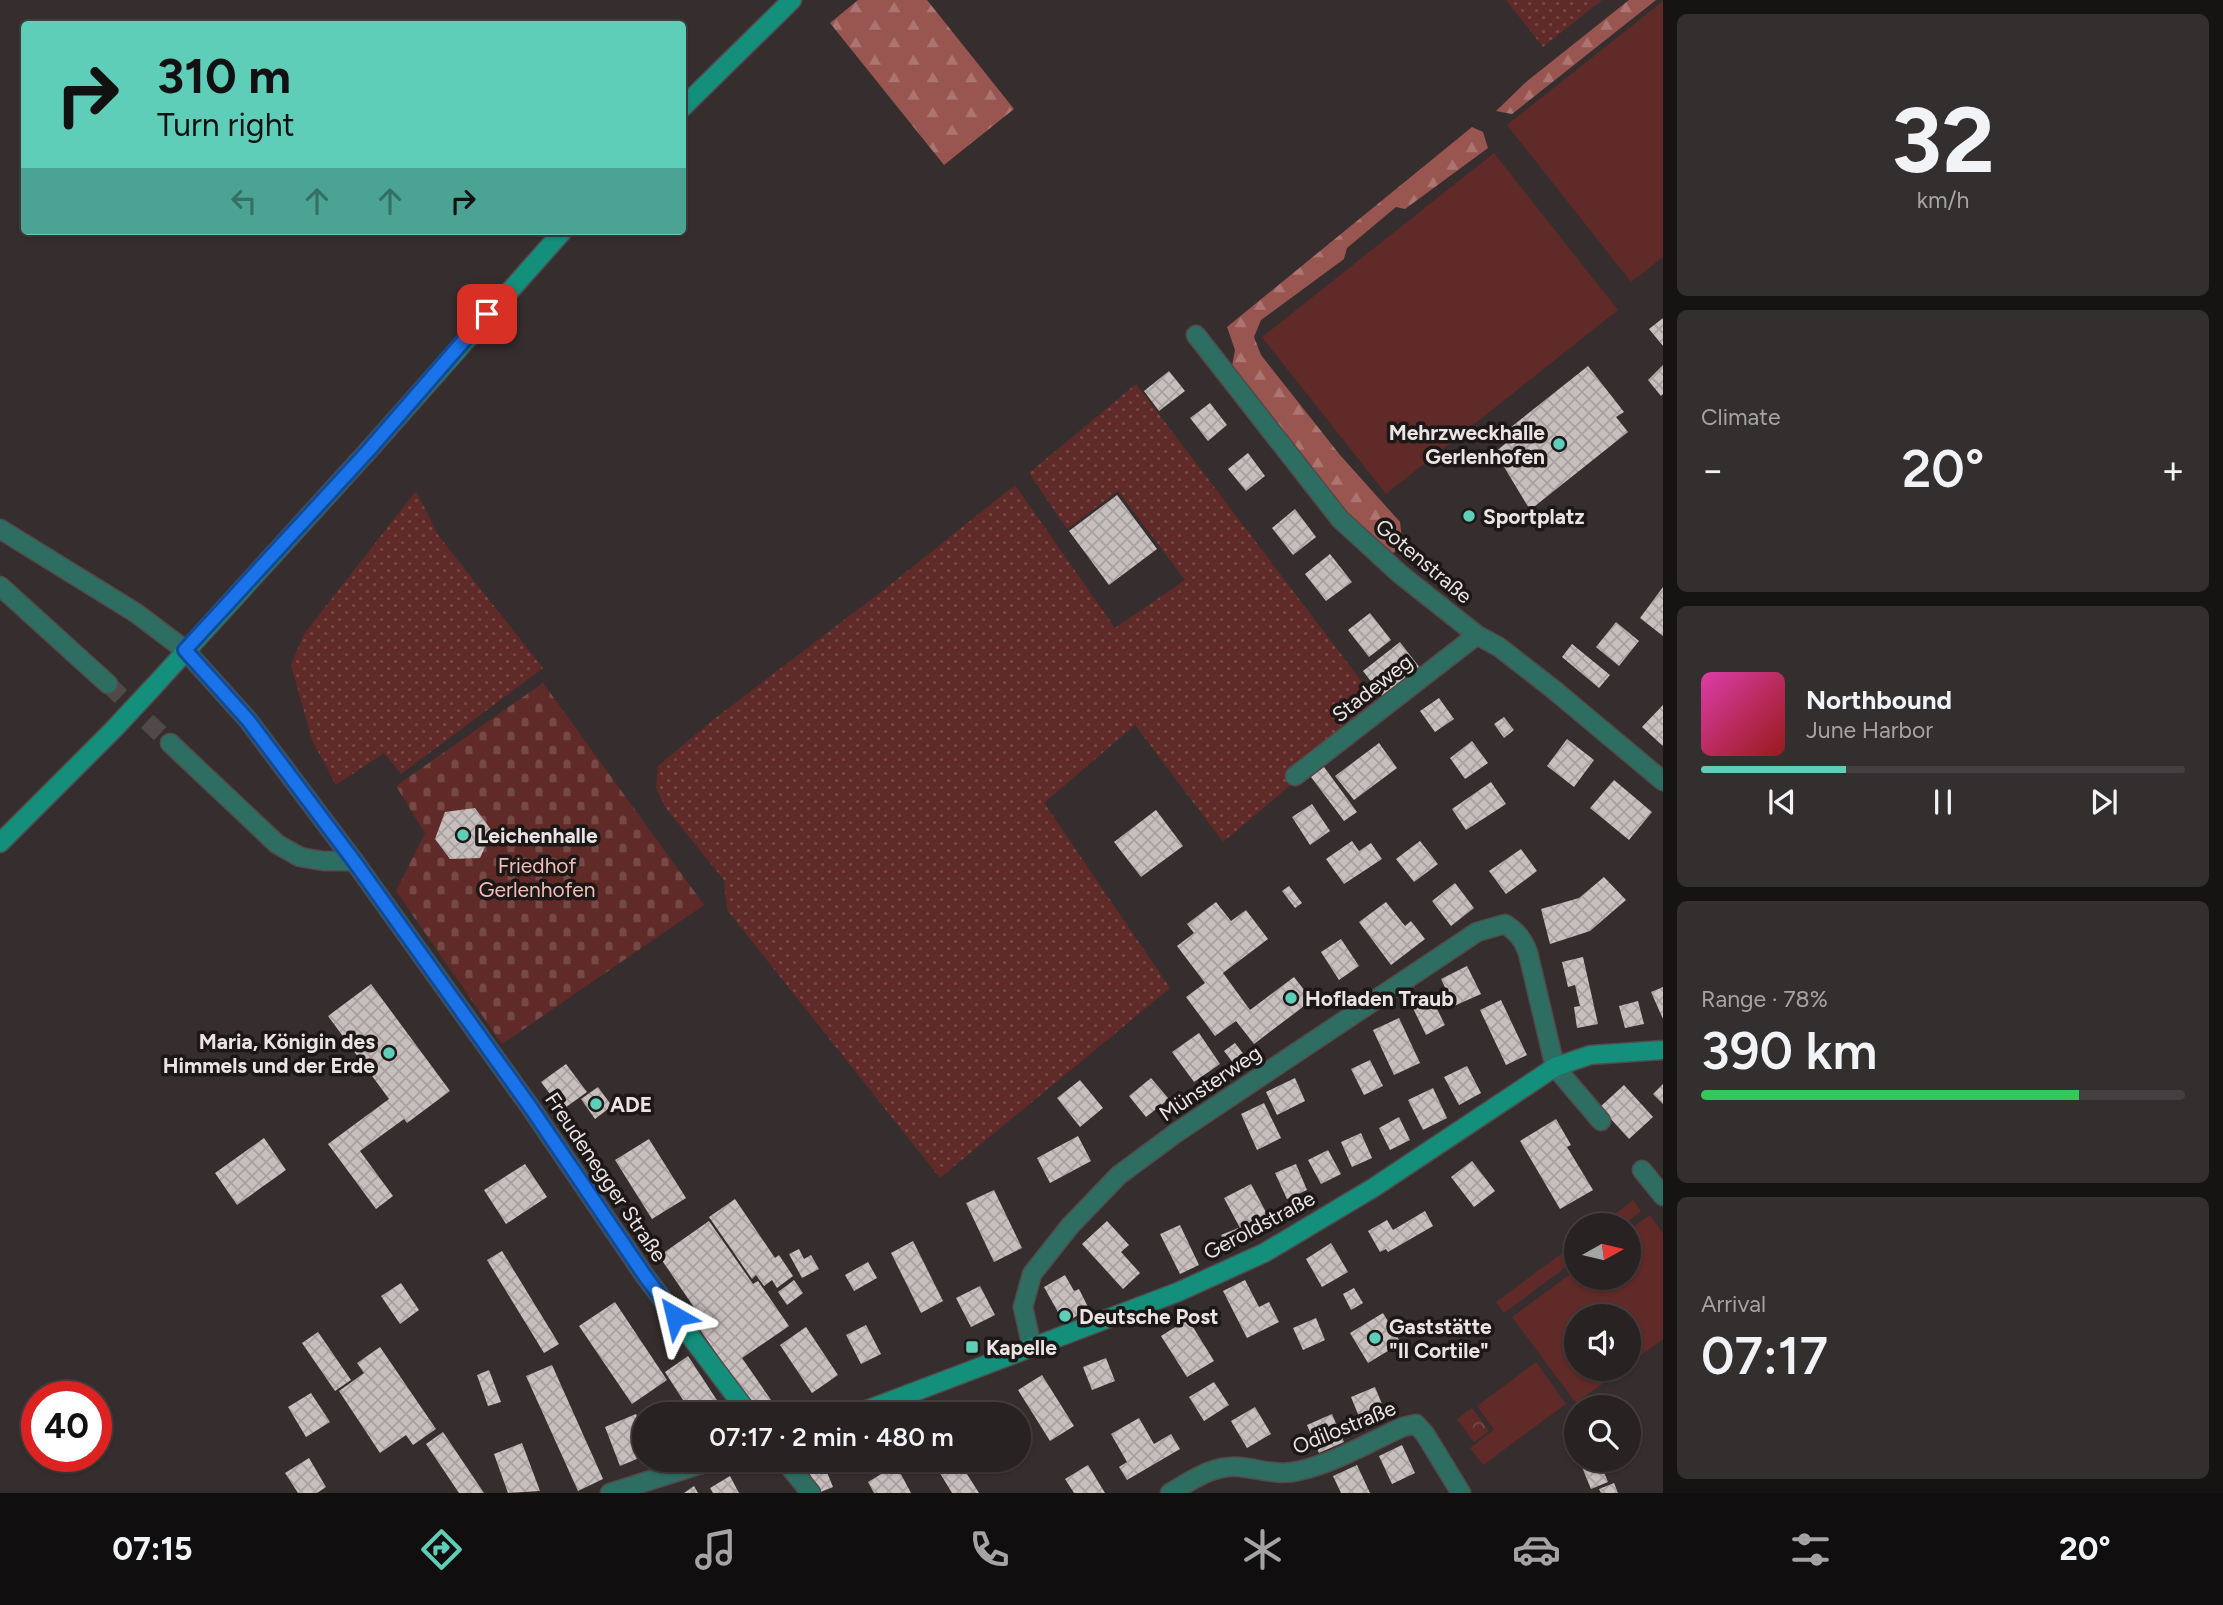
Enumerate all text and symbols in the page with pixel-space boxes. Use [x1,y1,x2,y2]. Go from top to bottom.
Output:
text: 310 m [157,46,291,105]
icon: right [42,49,133,140]
text: 32 [1891,86,1995,195]
text: Turn right [157,106,295,144]
icon: left [225,182,263,220]
icon: ahead [298,182,336,220]
icon: ahead [371,182,409,220]
icon: right [444,182,482,220]
text: km/h [1917,186,1969,214]
pin [457,284,517,344]
icon: arrive [468,295,506,333]
text: Climate [1701,403,1780,431]
place label: Mehrzweckhalle Gerlenhofen [1389,420,1545,469]
marker: Mehrzweckhalle Gerlenhofen [1551,436,1567,452]
text: 20° [1902,438,1984,500]
text: − [1701,447,1725,493]
text: + [2161,447,2185,493]
place label: Sportplatz [1483,504,1584,529]
marker: Sportplatz [1461,508,1477,524]
street label: Gotenstraße [1371,513,1477,609]
street label: Stadeweg [1327,649,1417,727]
text: Northbound [1806,684,1952,716]
text: June Harbor [1806,716,1933,744]
icon: previous [1763,783,1801,821]
icon: pause [1924,783,1962,821]
icon: next [2085,783,2123,821]
place label: Leichenhalle [477,823,598,848]
marker: Leichenhalle [455,827,471,843]
park label: Friedhof Gerlenhofen [478,853,596,902]
text: Range · 78% [1701,985,1828,1013]
place label: Hofladen Traub [1305,986,1454,1011]
marker: Hofladen Traub [1283,990,1299,1006]
text: 390 km [1701,1020,1877,1082]
place label: Maria, Königin des Himmels und der Erde [163,1029,375,1078]
street label: Münsterweg [1154,1040,1266,1126]
marker: Maria, Königin des Himmels und der Erde [381,1045,397,1061]
street label: Freudenegger Straße [540,1088,672,1266]
place label: ADE [610,1092,652,1117]
marker: ADE [588,1096,604,1112]
street label: Geroldstraße [1199,1185,1319,1265]
north arrow [1564,1213,1642,1290]
map controls [1564,1213,1641,1472]
position arrow [638,1279,712,1353]
text: Arrival [1701,1290,1766,1318]
place label: Deutsche Post [1079,1304,1218,1329]
button: sound [1564,1304,1641,1381]
marker: Deutsche Post [1057,1308,1073,1324]
place label: Gaststätte "Il Cortile" [1389,1314,1492,1363]
text: 07:17 [1701,1325,1828,1387]
marker: Gaststätte "Il Cortile" [1367,1330,1383,1346]
place label: Kapelle [986,1335,1057,1360]
marker: Kapelle [964,1339,980,1355]
speed limit sign: 40 [21,1381,112,1472]
street label: Odilostraße [1289,1395,1399,1459]
button: search [1564,1395,1641,1472]
text: 07:17 · 2 min · 480 m [709,1421,954,1453]
icon: directions [417,1525,466,1574]
icon: music [691,1525,740,1574]
icon: phone [965,1525,1014,1574]
icon: climate [1238,1525,1287,1574]
icon: car [1512,1525,1561,1574]
icon: filters [1786,1525,1835,1574]
text: 07:15 [112,1530,193,1568]
text: 20° [2059,1530,2111,1568]

